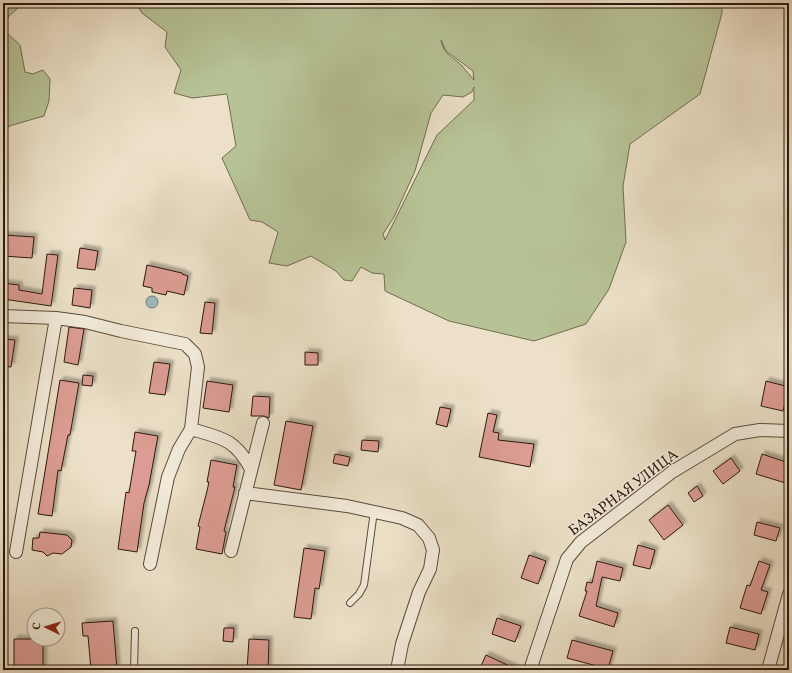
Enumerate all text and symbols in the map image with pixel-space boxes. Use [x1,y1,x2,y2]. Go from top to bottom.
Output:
street label: БАЗАРНАЯ УЛИЦА [565,445,684,542]
north arrow [26,607,66,647]
text: С [30,622,45,630]

